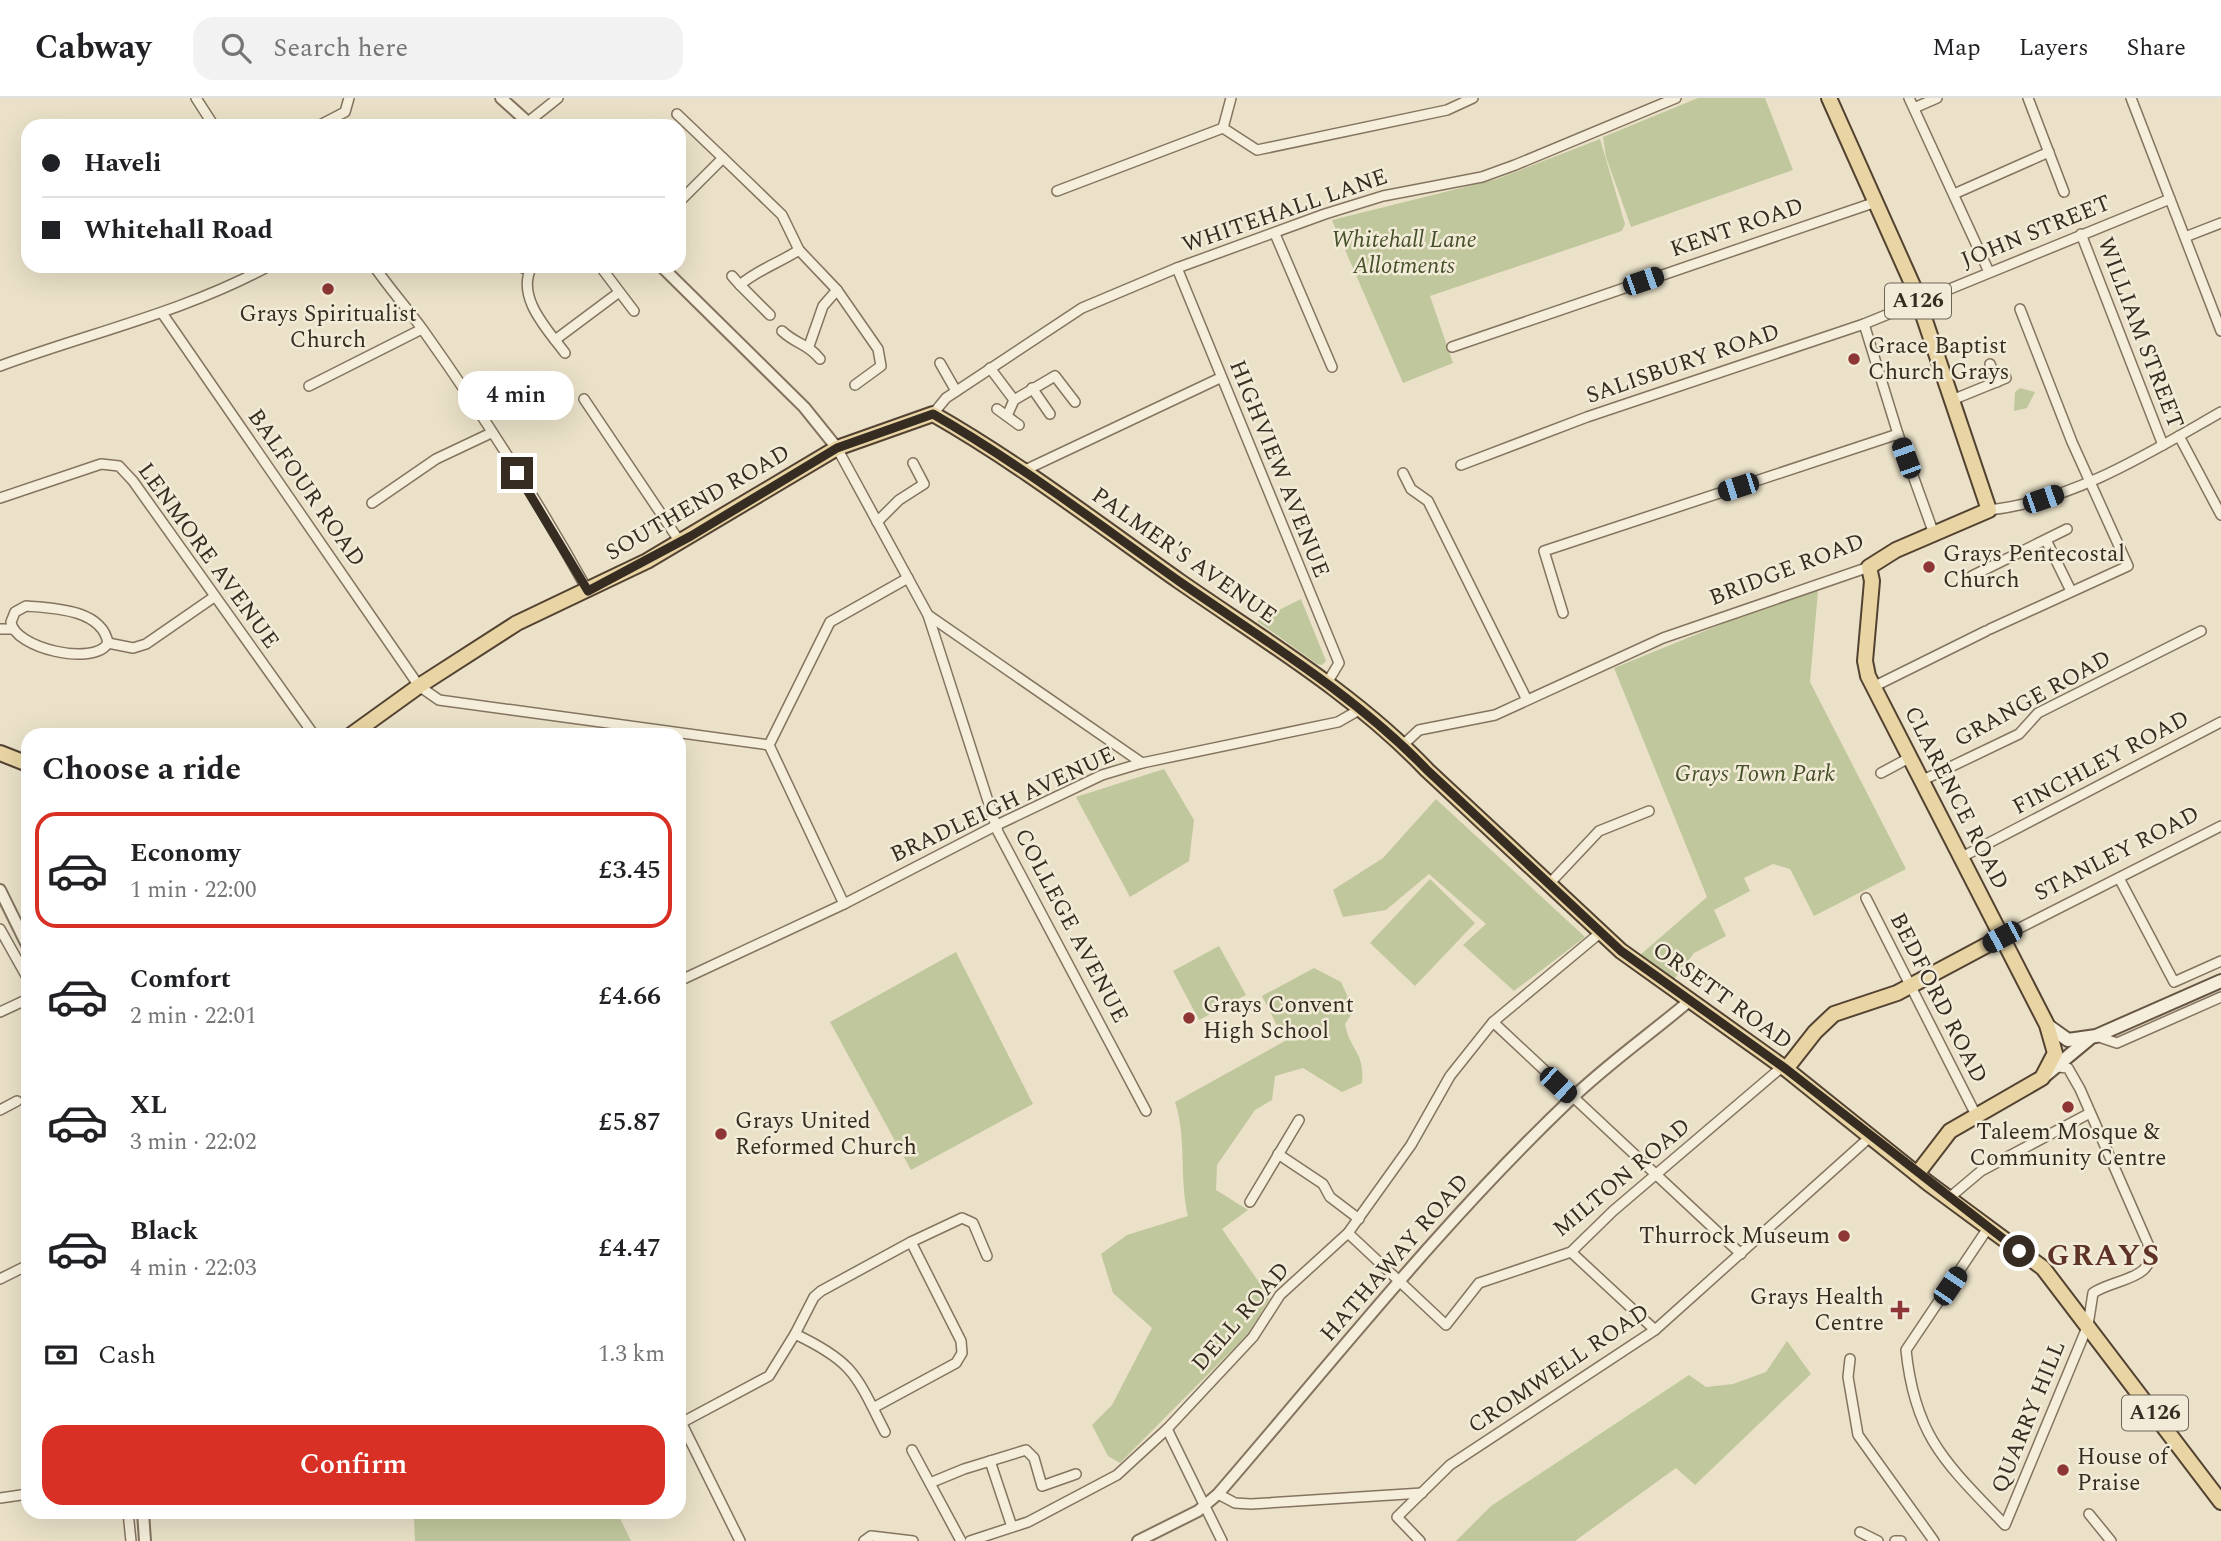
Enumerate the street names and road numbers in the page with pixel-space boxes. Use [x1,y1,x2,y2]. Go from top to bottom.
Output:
street label: WHITEHALL LANE [1177,159,1393,263]
street label: JOHN STREET [1956,186,2116,278]
street label: KENT ROAD [1665,189,1809,267]
street label: WILLIAM STREET [2087,232,2193,434]
road number: A126 [1885,284,1951,318]
street label: SALISBURY ROAD [1581,314,1785,414]
street label: HIGHVIEW AVENUE [1219,355,1339,583]
street label: BALFOUR ROAD [238,402,374,574]
street label: SOUTHEND ROAD [599,436,797,570]
street label: LENMORE AVENUE [128,455,288,657]
street label: PALMER'S AVENUE [1084,479,1284,633]
street label: BRIDGE ROAD [1704,524,1870,616]
street label: GRANGE ROAD [1948,641,2118,757]
street label: CLARENCE ROAD [1895,700,2017,896]
street label: FINCHLEY ROAD [2006,701,2196,825]
street label: BRADLEIGH AVENUE [885,737,1121,873]
street label: STANLEY ROAD [2028,797,2206,911]
street label: COLLEGE AVENUE [1005,822,1137,1030]
street label: BEDFORD ROAD [1880,906,1996,1090]
street label: ORSETT ROAD [1645,933,1799,1059]
street label: MILTON ROAD [1545,1110,1699,1246]
street label: HATHAWAY ROAD [1312,1166,1478,1350]
street label: DELL ROAD [1183,1254,1299,1380]
street label: CROMWELL ROAD [1461,1295,1657,1443]
street label: QUARRY HILL [1982,1335,2076,1499]
road number: A126 [2122,1396,2188,1430]

